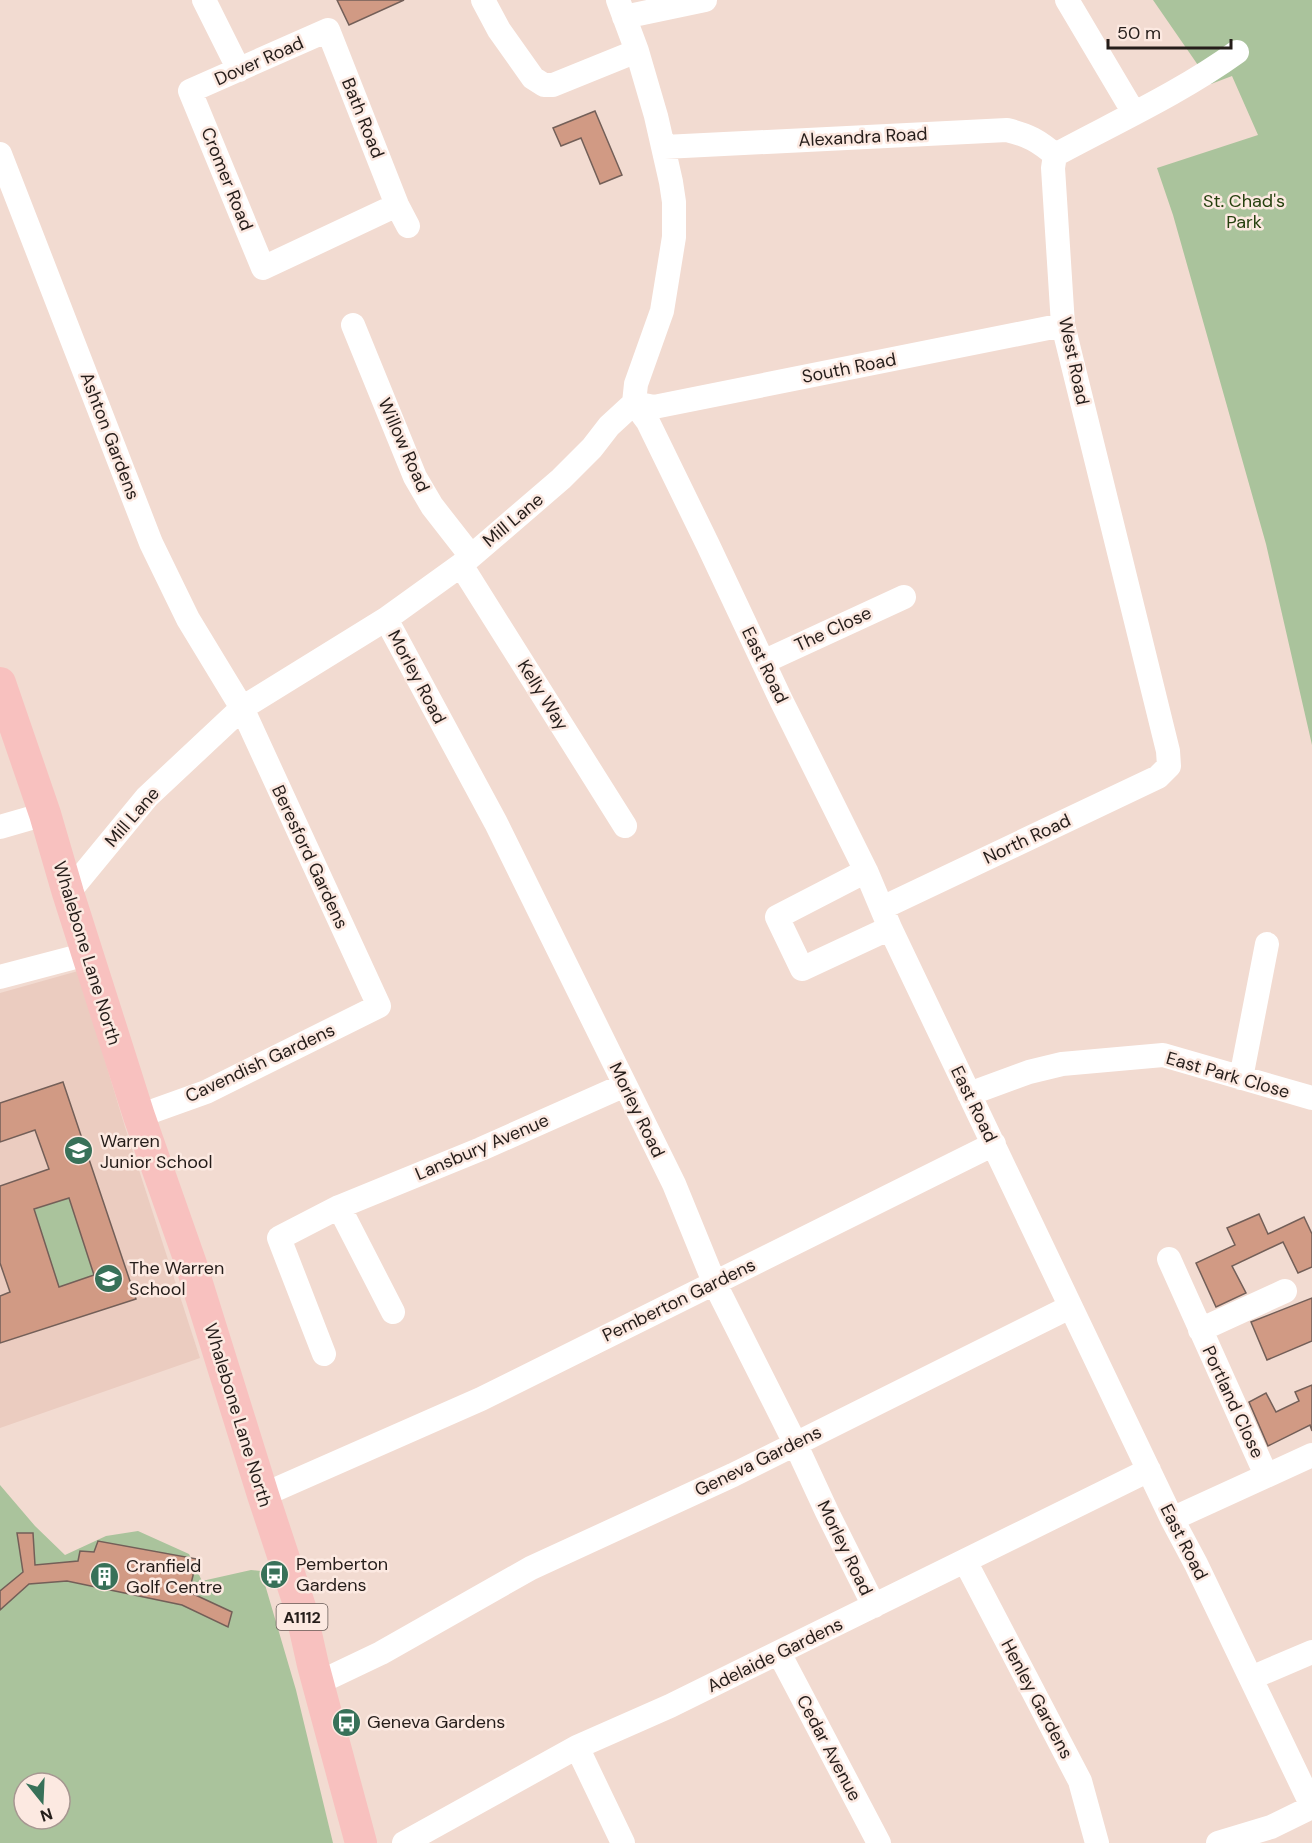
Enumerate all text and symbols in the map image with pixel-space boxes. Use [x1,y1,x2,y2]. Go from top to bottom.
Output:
scale bar [1108,12,1231,50]
text: 50 m [1117,21,1161,45]
street label: Dover Road [211,31,307,91]
street label: Bath Road [336,74,390,162]
street label: Alexandra Road [798,122,928,152]
street label: Cromer Road [195,124,259,234]
park label: St. Chad's Park [1203,189,1285,234]
street label: West Road [1053,315,1095,407]
street label: South Road [800,347,898,389]
street label: Ashton Gardens [75,369,145,503]
street label: Willow Road [373,394,435,496]
street label: Mill Lane [478,488,548,552]
street label: The Close [791,601,875,657]
street label: East Road [736,623,794,707]
street label: Morley Road [382,626,452,728]
street label: Kelly Way [512,655,574,735]
street label: Beresford Gardens [266,781,354,933]
street label: Mill Lane [99,782,165,852]
street label: North Road [979,808,1075,870]
street label: Whalebone Lane North [48,858,126,1048]
street label: Cavendish Gardens [181,1018,339,1108]
street label: East Park Close [1163,1046,1293,1104]
street label: Morley Road [604,1058,670,1162]
street label: East Road [945,1062,1003,1146]
street label: Lansbury Avenue [412,1108,552,1186]
place label: Warren Junior School [100,1129,213,1174]
school or university icon: Warren Junior School [63,1135,95,1167]
street label: Pemberton Gardens [598,1252,760,1348]
place label: The Warren School [129,1256,224,1301]
school or university icon: The Warren School [92,1262,124,1294]
street label: Whalebone Lane North [199,1320,277,1510]
street label: Portland Close [1196,1342,1270,1462]
street label: Geneva Gardens [691,1420,825,1502]
street label: Morley Road [812,1496,878,1600]
street label: East Road [1155,1500,1213,1584]
place label: Pemberton Gardens [296,1552,388,1597]
place label: Cranfield Golf Centre [126,1554,222,1599]
bus stop icon: Pemberton Gardens [259,1558,291,1590]
building icon: Cranfield Golf Centre [89,1560,121,1592]
road number: A1112 [276,1604,328,1630]
street label: Adelaide Gardens [703,1612,847,1698]
street label: Henley Gardens [995,1635,1079,1763]
street label: Cedar Avenue [791,1691,867,1805]
bus stop icon: Geneva Gardens [330,1706,362,1738]
place label: Geneva Gardens [367,1710,505,1734]
north arrow [12,1771,72,1831]
text: N [38,1803,55,1827]

